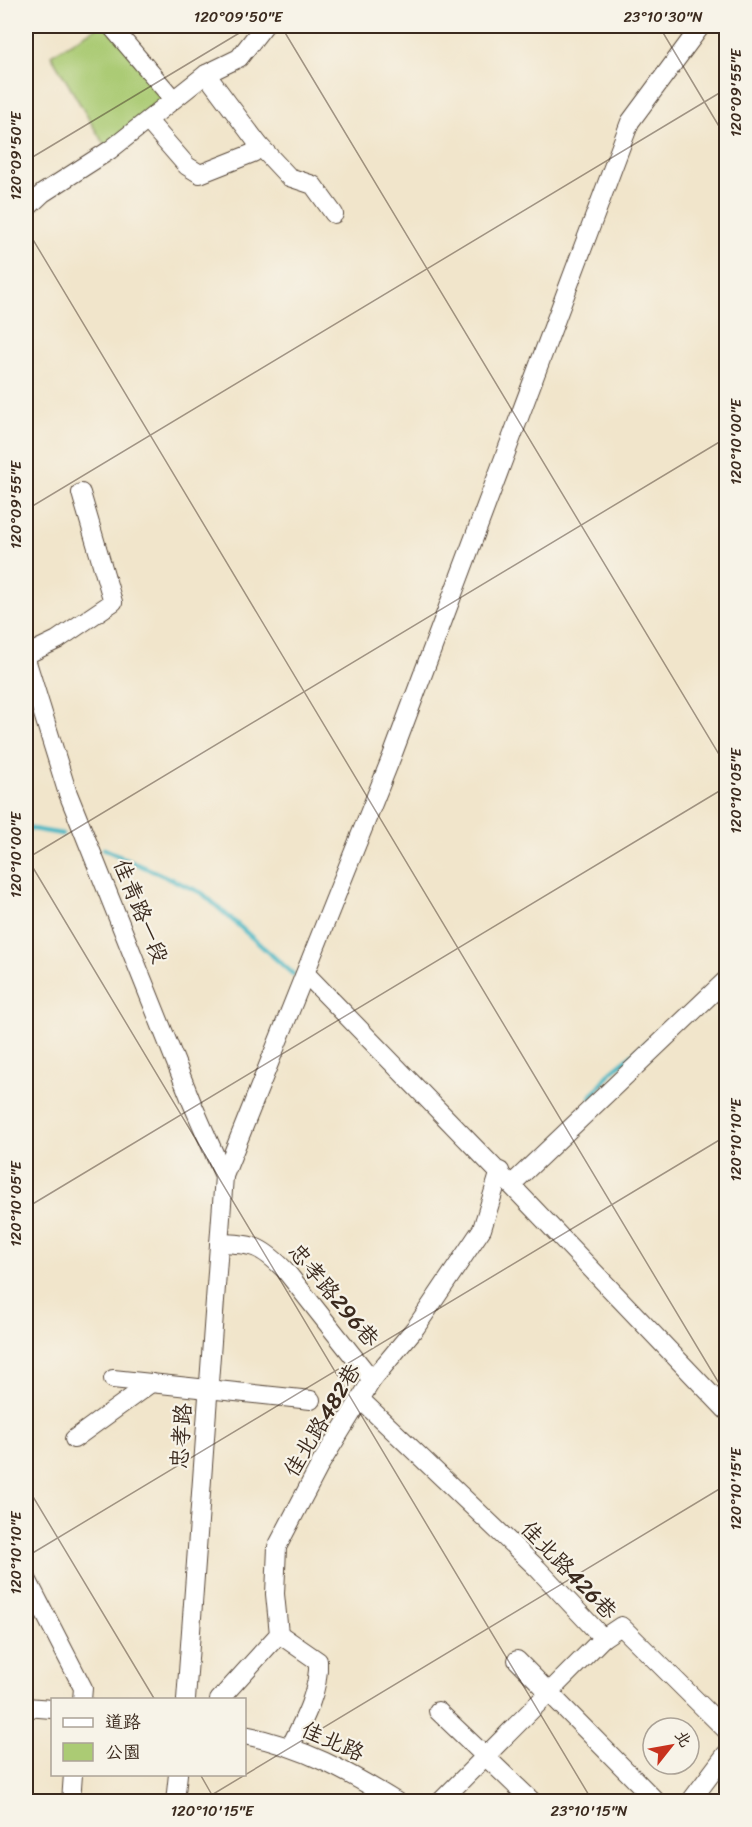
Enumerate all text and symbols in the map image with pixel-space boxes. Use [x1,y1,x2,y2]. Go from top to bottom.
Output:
text: 120°09'50"E [194,4,284,30]
text: 23°10'30"N [623,4,703,30]
text: 120°09'55"E [723,47,749,137]
text: 120°09'50"E [3,110,29,200]
text: 120°10'00"E [723,397,749,485]
text: 120°09'55"E [3,459,29,549]
text: 120°10'05"E [723,746,749,834]
text: 120°10'00"E [3,810,29,898]
street label: 佳青路一段 [102,853,180,969]
text: 120°10'10"E [723,1097,749,1181]
text: 120°10'05"E [3,1159,29,1247]
street label: 忠孝路296巷 [278,1234,390,1356]
street label: 佳北路482巷 [272,1355,372,1485]
street label: 忠孝路 [159,1402,203,1470]
text: 120°10'15"E [723,1446,749,1530]
text: 120°10'10"E [3,1510,29,1594]
street label: 佳北路426巷 [511,1511,627,1629]
legend [51,1698,246,1776]
text: 道路 [105,1706,141,1738]
street label: 佳北路 [295,1710,371,1772]
north arrow [641,1716,701,1776]
text: 北 [667,1724,700,1753]
text: 公園 [105,1736,141,1768]
text: 120°10'15"E [171,1798,255,1824]
text: 23°10'15"N [550,1798,628,1824]

